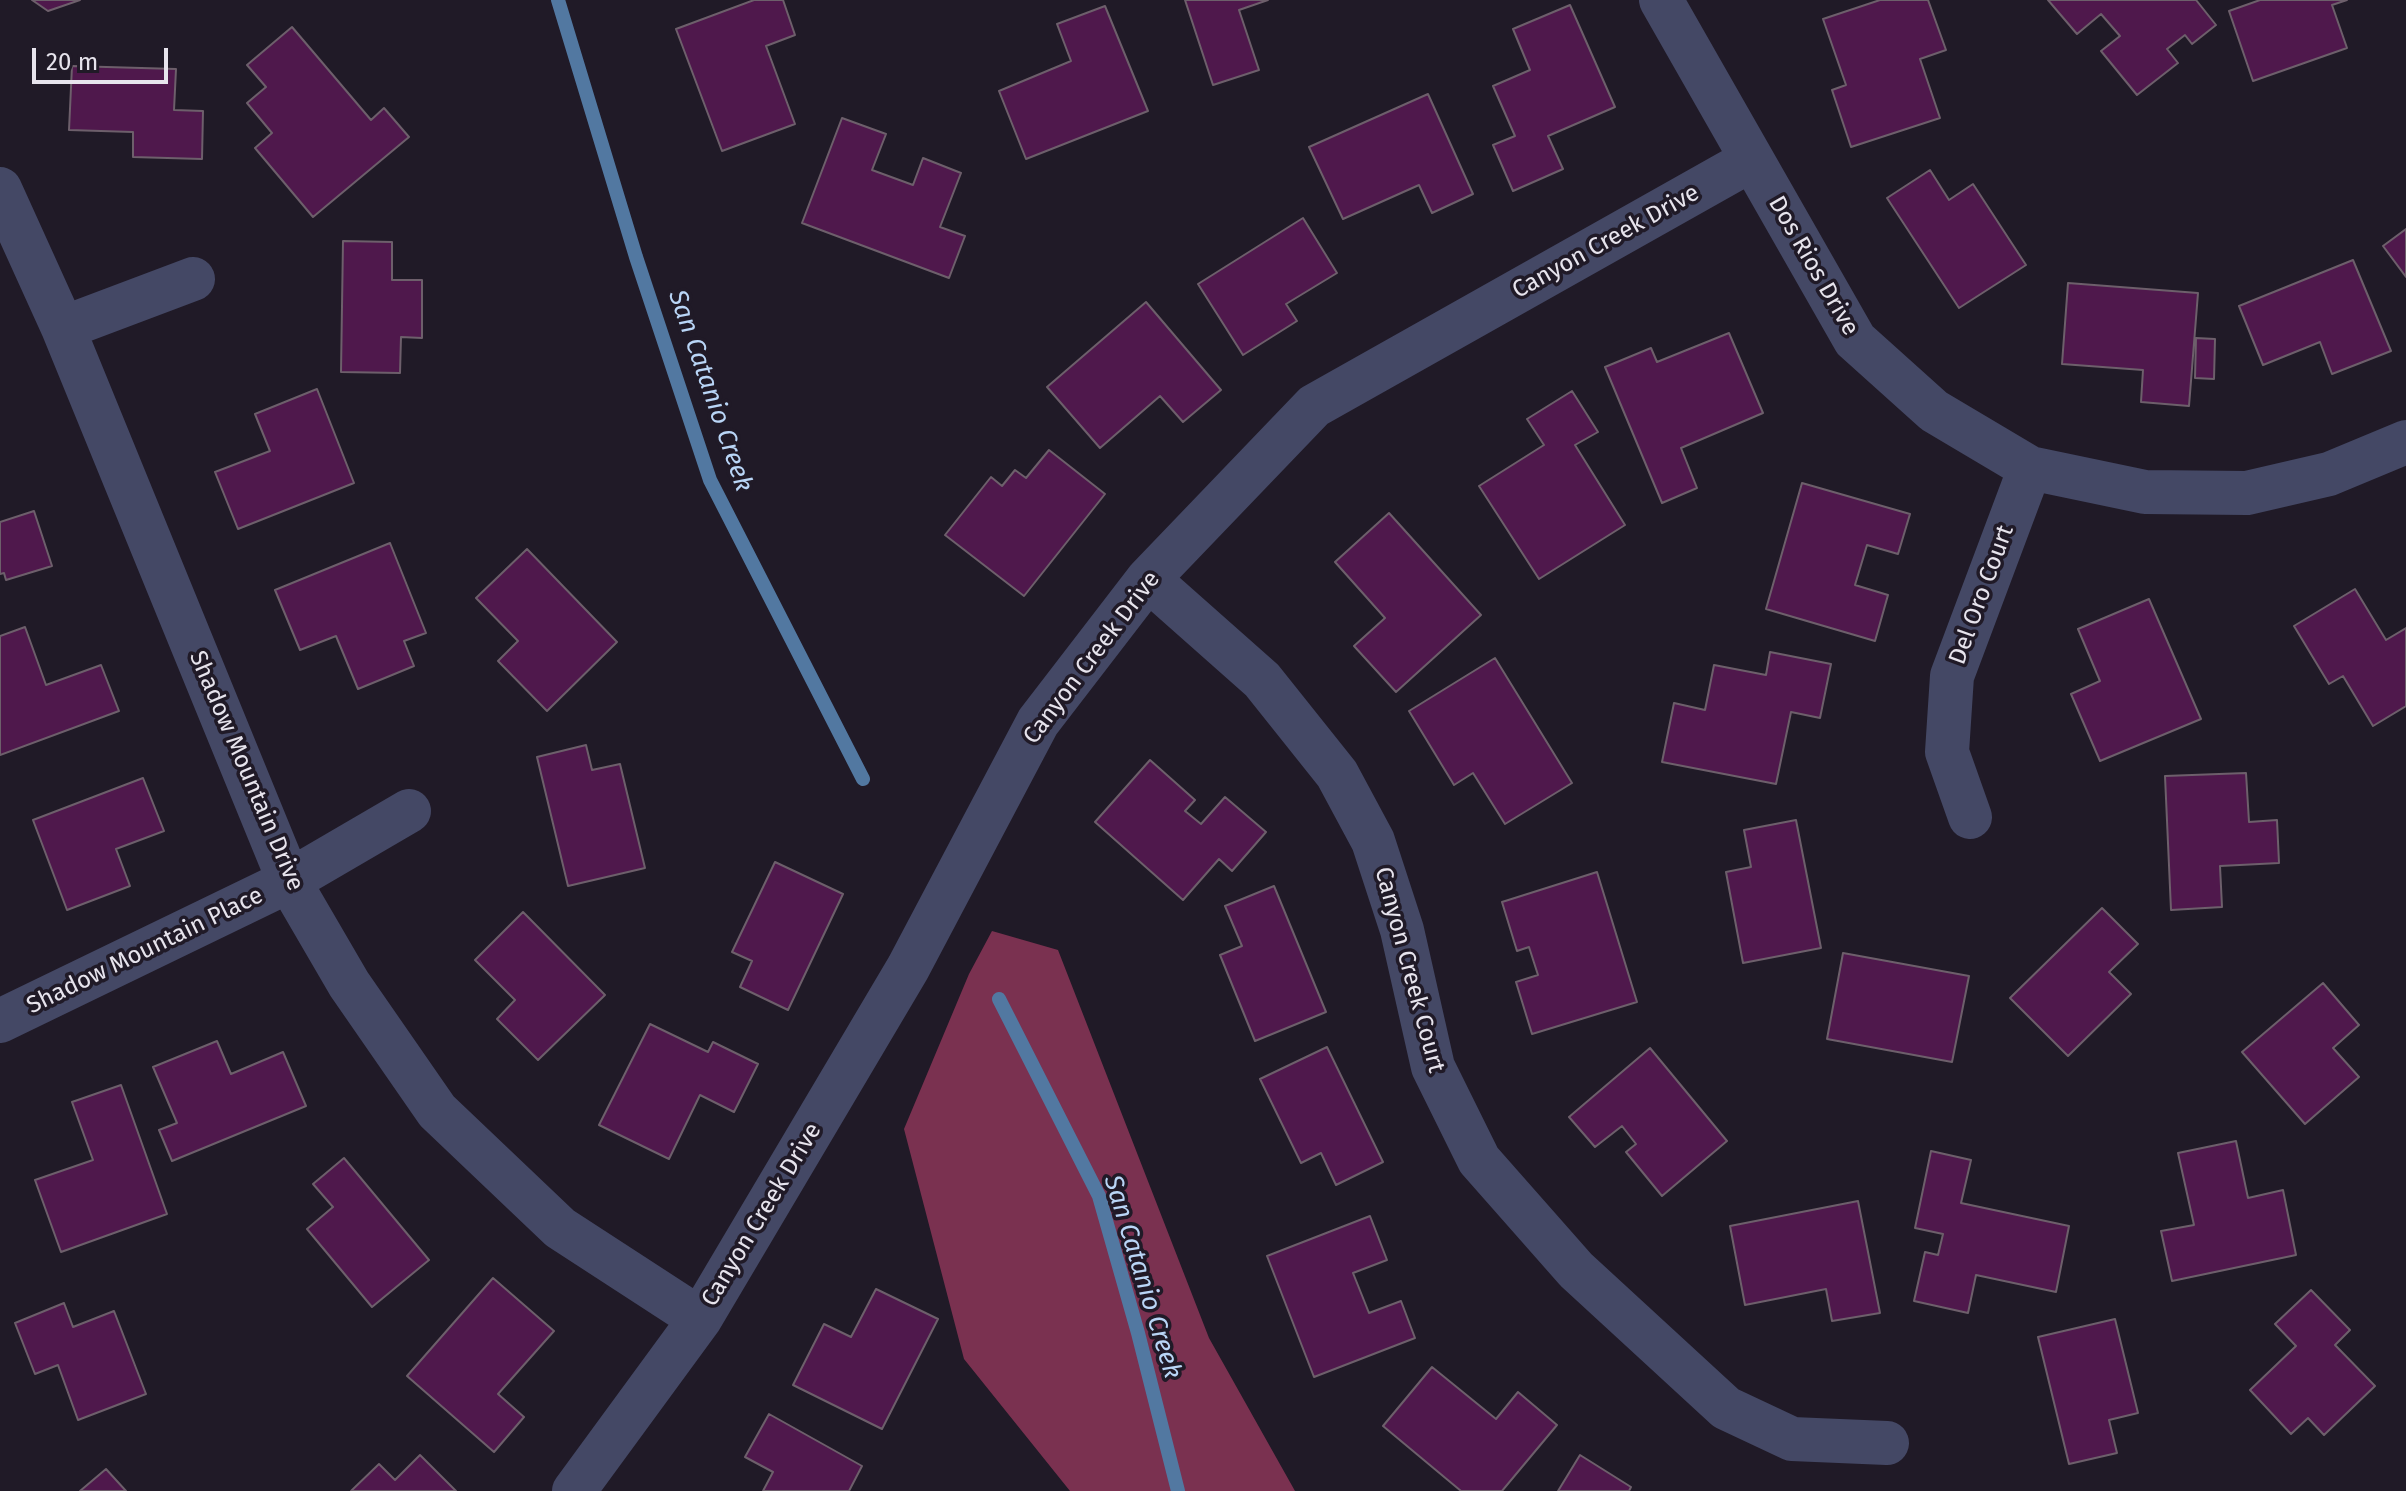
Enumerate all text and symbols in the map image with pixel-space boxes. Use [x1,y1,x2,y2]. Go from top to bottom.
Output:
scale bar [36,32,172,82]
text: 20 m [46,48,98,76]
street label: Canyon Creek Drive [1508,179,1704,305]
street label: Dos Rios Drive [1761,191,1865,341]
water label: San Catanio Creek [661,286,759,496]
street label: Del Oro Court [1943,521,2021,669]
street label: Canyon Creek Drive [1018,566,1166,750]
street label: Shadow Mountain Drive [182,647,310,895]
street label: Canyon Creek Court [1368,864,1450,1076]
street label: Shadow Mountain Place [22,881,268,1021]
street label: Canyon Creek Drive [696,1118,828,1312]
water label: San Catanio Creek [1096,1172,1188,1382]

